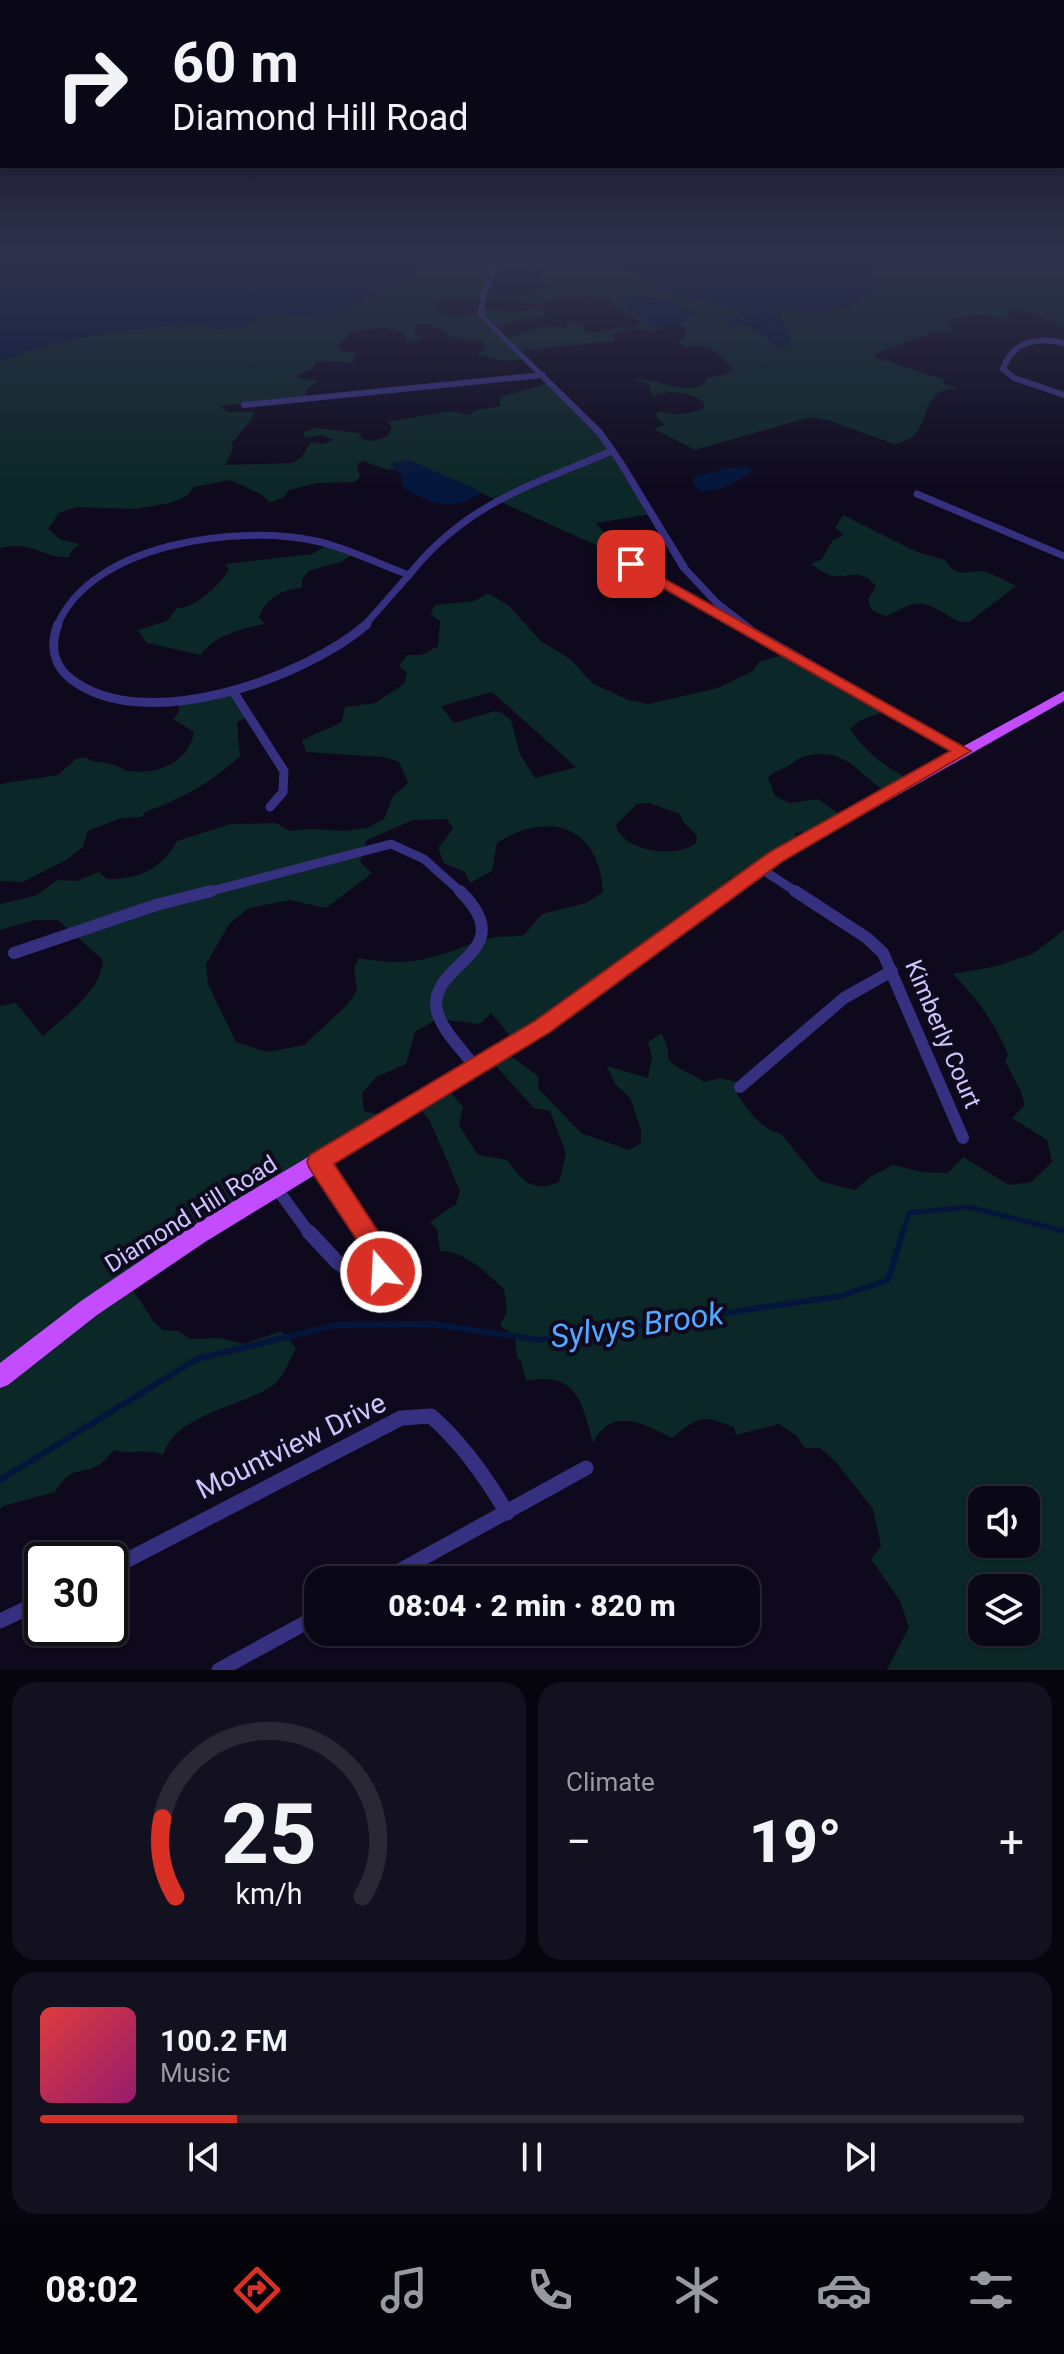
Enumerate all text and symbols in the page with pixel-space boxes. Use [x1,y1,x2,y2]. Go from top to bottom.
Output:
text: 60 m [172,30,299,96]
icon: right [40,32,144,136]
text: Diamond Hill Road [172,97,469,139]
pin [597,530,665,598]
icon: arrive [609,542,653,586]
street label: Kimberly Court [899,956,987,1113]
street label: Diamond Hill Road [100,1150,282,1278]
position arrow [339,1230,423,1314]
water label: Sylvys Brook [548,1294,728,1356]
street label: Mountview Drive [191,1386,391,1506]
map controls [968,1486,1040,1646]
button: sound [968,1486,1040,1558]
speed limit sign: 30 [24,1542,128,1646]
button: layers [968,1574,1040,1646]
text: 08:04 · 2 min · 820 m [388,1588,676,1623]
text: Climate [566,1767,655,1797]
text: 25 [221,1786,317,1883]
text: 19° [749,1806,842,1877]
text: − [566,1816,591,1868]
text: + [999,1816,1024,1868]
text: km/h [235,1877,303,1911]
text: 100.2 FM [160,2023,288,2058]
text: Music [160,2058,230,2088]
icon: previous [182,2135,226,2179]
icon: pause [510,2135,554,2179]
icon: next [838,2135,882,2179]
icon: directions [229,2262,285,2318]
icon: music [376,2262,432,2318]
icon: phone [522,2262,578,2318]
icon: climate [669,2262,725,2318]
icon: car [816,2262,872,2318]
icon: filters [963,2262,1019,2318]
text: 08:02 [45,2269,138,2311]

